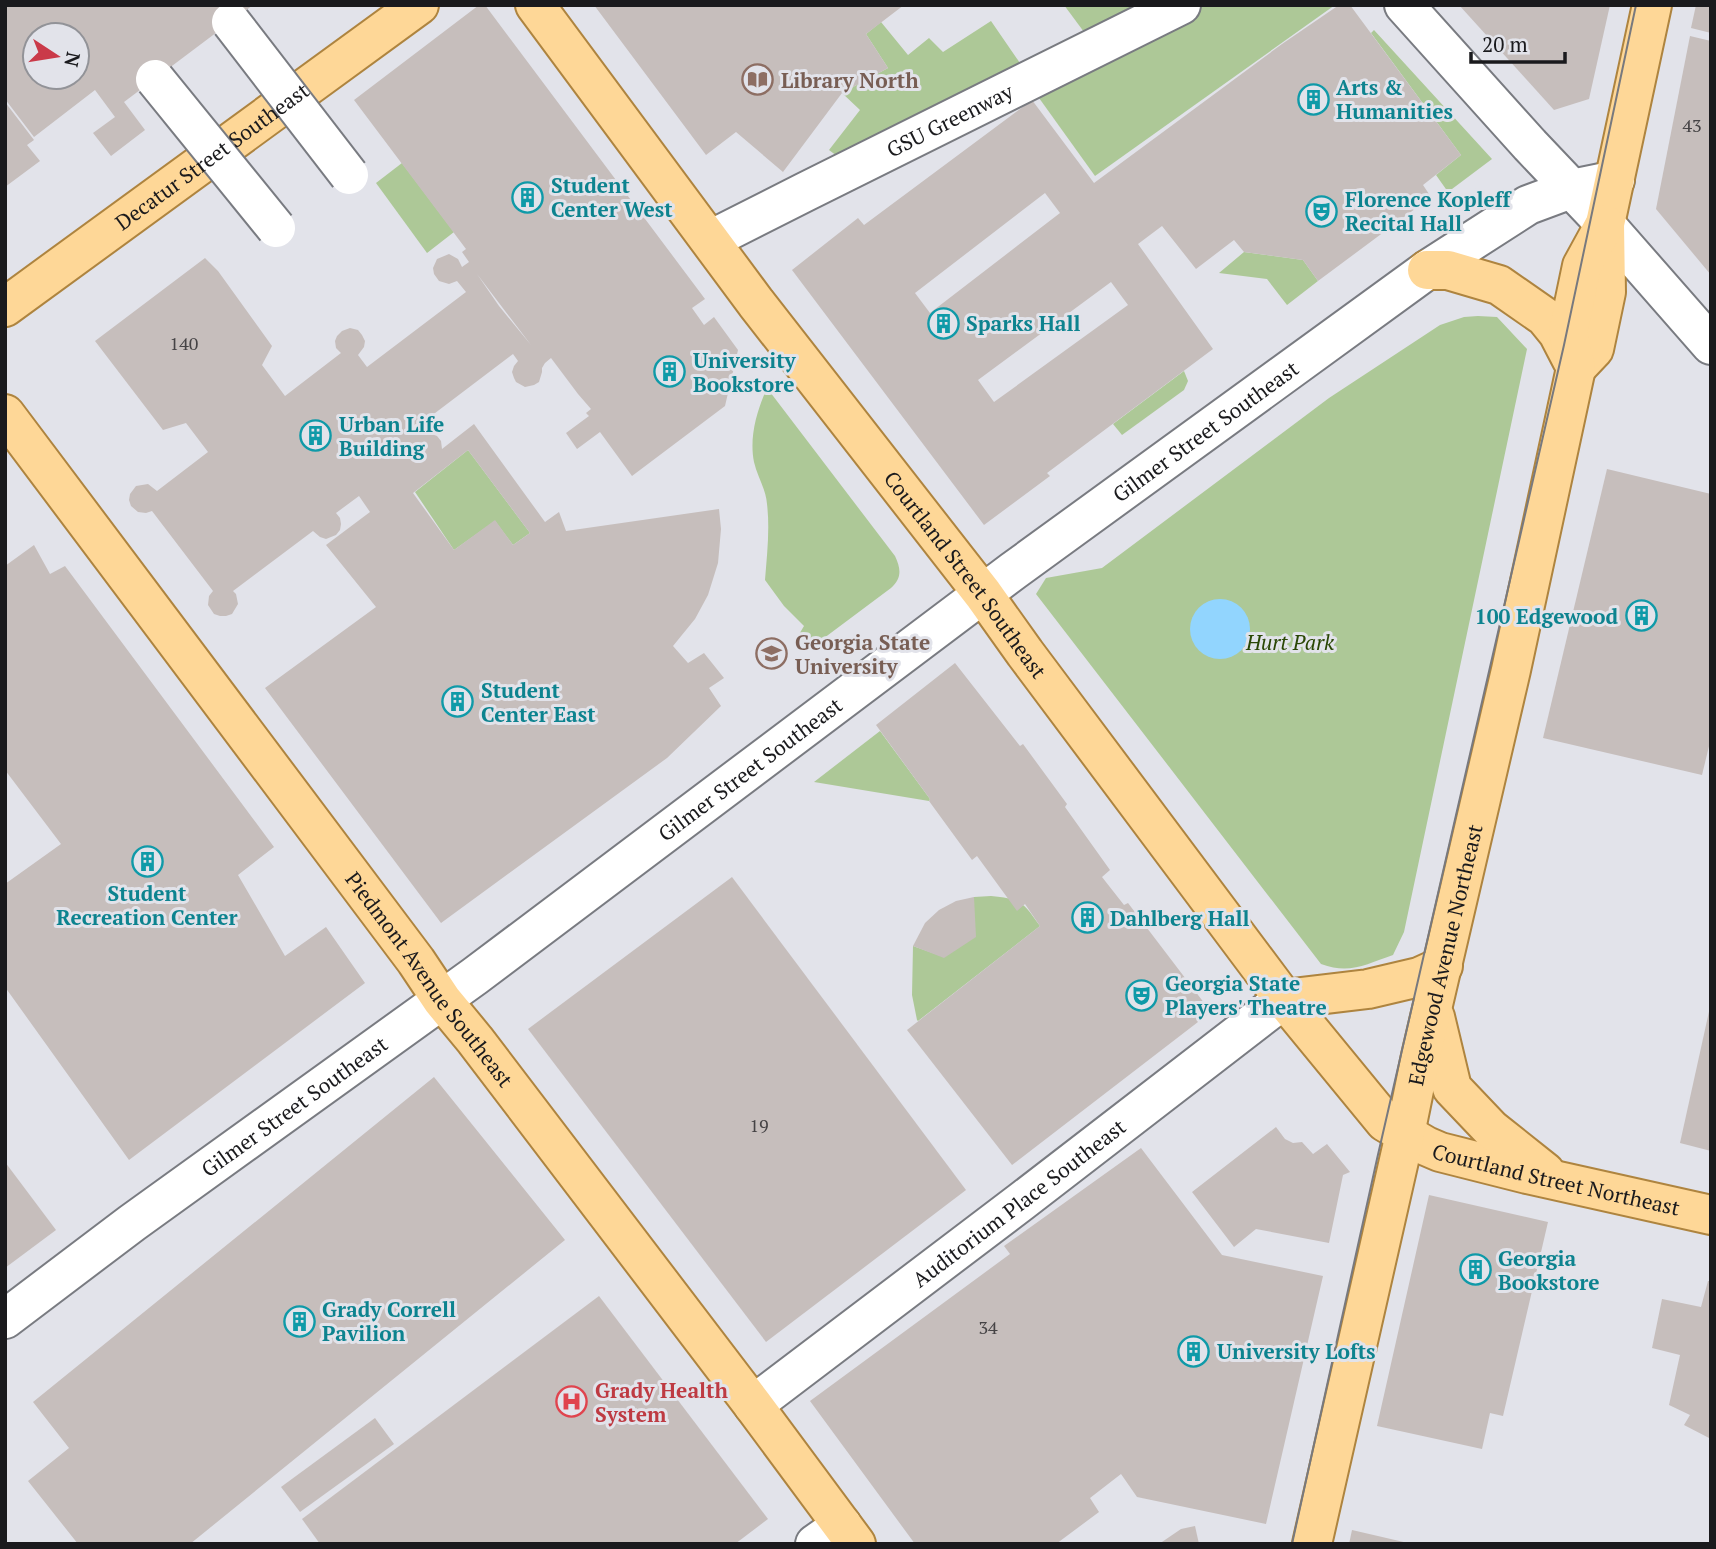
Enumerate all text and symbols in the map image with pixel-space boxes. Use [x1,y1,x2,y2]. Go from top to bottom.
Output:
north arrow [21,21,91,91]
scale bar [1471,21,1566,65]
text: 20 m [1482,30,1528,58]
text: N [59,50,87,70]
library icon: Library North [741,63,775,97]
place label: Library North [781,66,919,94]
place label: Arts & Humanities [1336,73,1453,125]
street label: Decatur Street Southeast [109,76,314,236]
street label: GSU Greenway [882,77,1018,163]
building icon: Arts & Humanities [1296,82,1330,116]
house number: 43 [1682,113,1702,137]
place label: Student Center West [551,171,673,223]
building icon: Student Center West [511,180,545,214]
place label: Florence Kopleff Recital Hall [1345,185,1512,237]
theatre icon: Florence Kopleff Recital Hall [1305,194,1339,228]
building icon: Sparks Hall [926,306,960,340]
place label: Sparks Hall [966,309,1080,337]
house number: 140 [170,331,198,355]
place label: University Bookstore [693,346,797,398]
street label: Gilmer Street Southeast [1107,354,1304,508]
building icon: University Bookstore [653,355,687,389]
place label: Urban Life Building [339,410,444,462]
building icon: Urban Life Building [299,419,333,453]
street label: Courtland Street Southeast [878,465,1053,684]
building icon: 100 Edgewood [1624,599,1658,633]
place label: 100 Edgewood [1475,602,1618,630]
place label: Georgia State University [795,628,930,680]
park label: Hurt Park [1245,628,1335,656]
school or university icon: Georgia State University [755,637,789,671]
place label: Student Center East [481,676,596,728]
building icon: Student Center East [441,685,475,719]
street label: Gilmer Street Southeast [652,691,848,847]
street label: Edgewood Avenue Northeast [1401,821,1489,1088]
building icon: Student Recreation Center [130,844,164,878]
street label: Piedmont Avenue Southeast [340,866,520,1093]
place label: Student Recreation Center [56,879,238,931]
building icon: Dahlberg Hall [1070,901,1104,935]
place label: Dahlberg Hall [1110,904,1250,932]
place label: Georgia State Players' Theatre [1165,969,1327,1021]
theatre icon: Georgia State Players' Theatre [1125,978,1159,1012]
street label: Gilmer Street Southeast [195,1030,393,1183]
street label: Auditorium Place Southeast [907,1112,1131,1293]
house number: 19 [749,1113,769,1137]
street label: Courtland Street Northeast [1428,1136,1683,1222]
place label: Georgia Bookstore [1498,1244,1600,1296]
building icon: Georgia Bookstore [1458,1253,1492,1287]
place label: Grady Correll Pavilion [322,1295,456,1347]
building icon: Grady Correll Pavilion [282,1304,316,1338]
house number: 34 [978,1315,998,1339]
building icon: University Lofts [1177,1334,1211,1368]
place label: University Lofts [1217,1337,1376,1365]
place label: Grady Health System [595,1376,728,1428]
hospital icon: Grady Health System [555,1385,589,1419]

